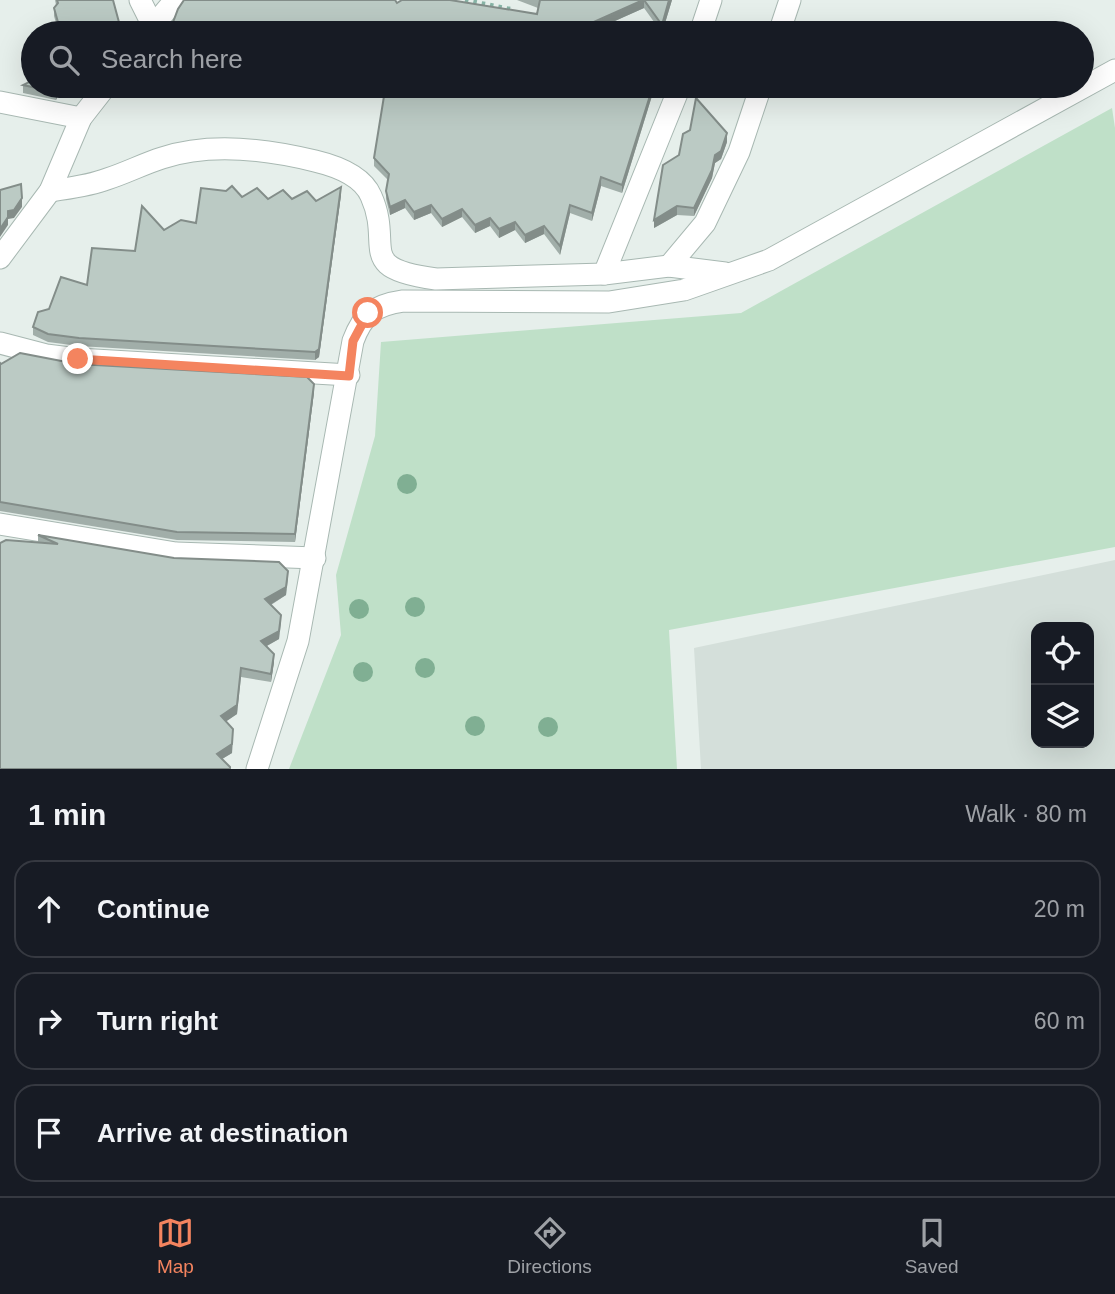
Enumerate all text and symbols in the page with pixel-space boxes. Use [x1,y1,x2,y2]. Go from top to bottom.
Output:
search box [21,21,1094,98]
icon: search [45,41,83,79]
text: Search here [101,44,243,74]
route start [352,297,383,328]
route end [62,343,93,374]
map controls [1031,622,1094,748]
button: locate [1031,622,1094,685]
button: layers [1031,685,1094,748]
text: 1 min [28,798,106,831]
text: Walk · 80 m [965,801,1087,827]
icon: ahead [30,890,68,928]
text: Continue [97,894,210,924]
text: 20 m [1034,896,1085,922]
icon: right [30,1002,68,1040]
text: Turn right [97,1006,218,1036]
text: 60 m [1034,1008,1085,1034]
icon: arrive [30,1114,68,1152]
text: Arrive at destination [97,1118,348,1148]
tab: Map [156,1214,194,1278]
tab: Directions [507,1214,592,1278]
tab: Saved [905,1214,959,1278]

